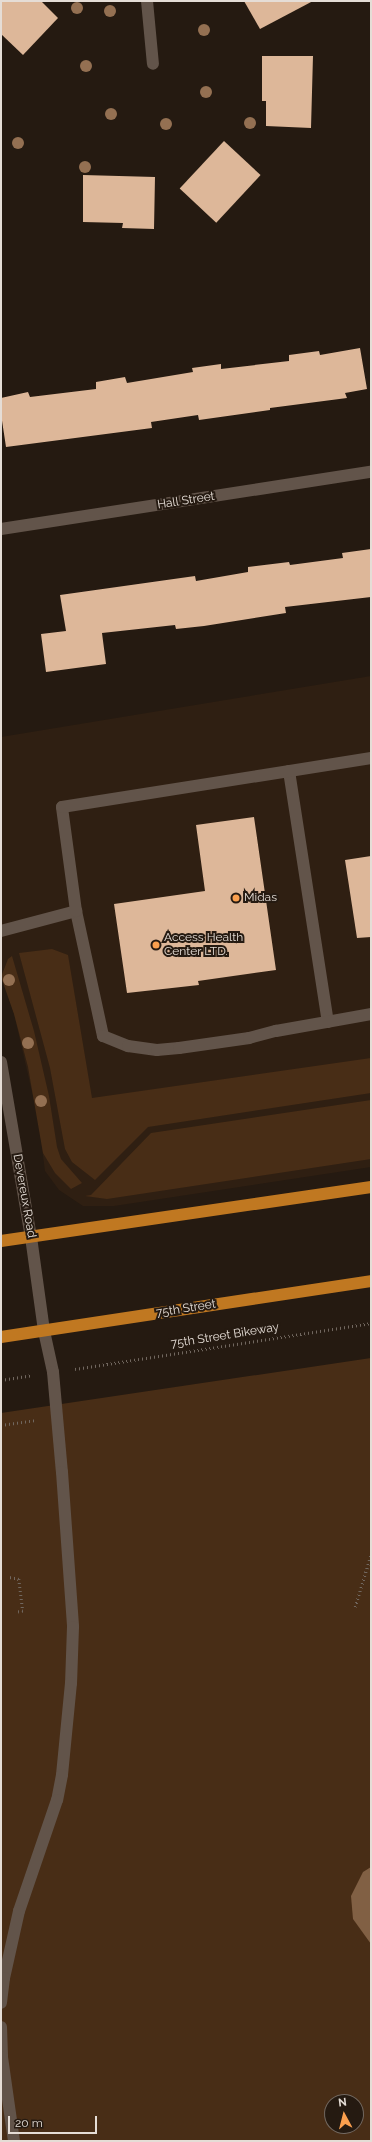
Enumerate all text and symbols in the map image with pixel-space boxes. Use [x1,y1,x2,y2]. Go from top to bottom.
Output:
street label: Hall Street [156,489,216,513]
place label: Midas [244,891,277,905]
marker: Midas [231,893,241,903]
place label: Access Health Center LTD. [164,931,243,959]
marker: Access Health Center LTD. [151,940,161,950]
street label: Devereux Road [10,1153,38,1239]
street label: 75th Street [155,1297,217,1321]
street label: 75th Street Bikeway [170,1320,280,1352]
north arrow [324,2094,364,2134]
text: N [338,2096,348,2110]
scale bar [10,2108,99,2134]
text: 20 m [15,2116,43,2130]

